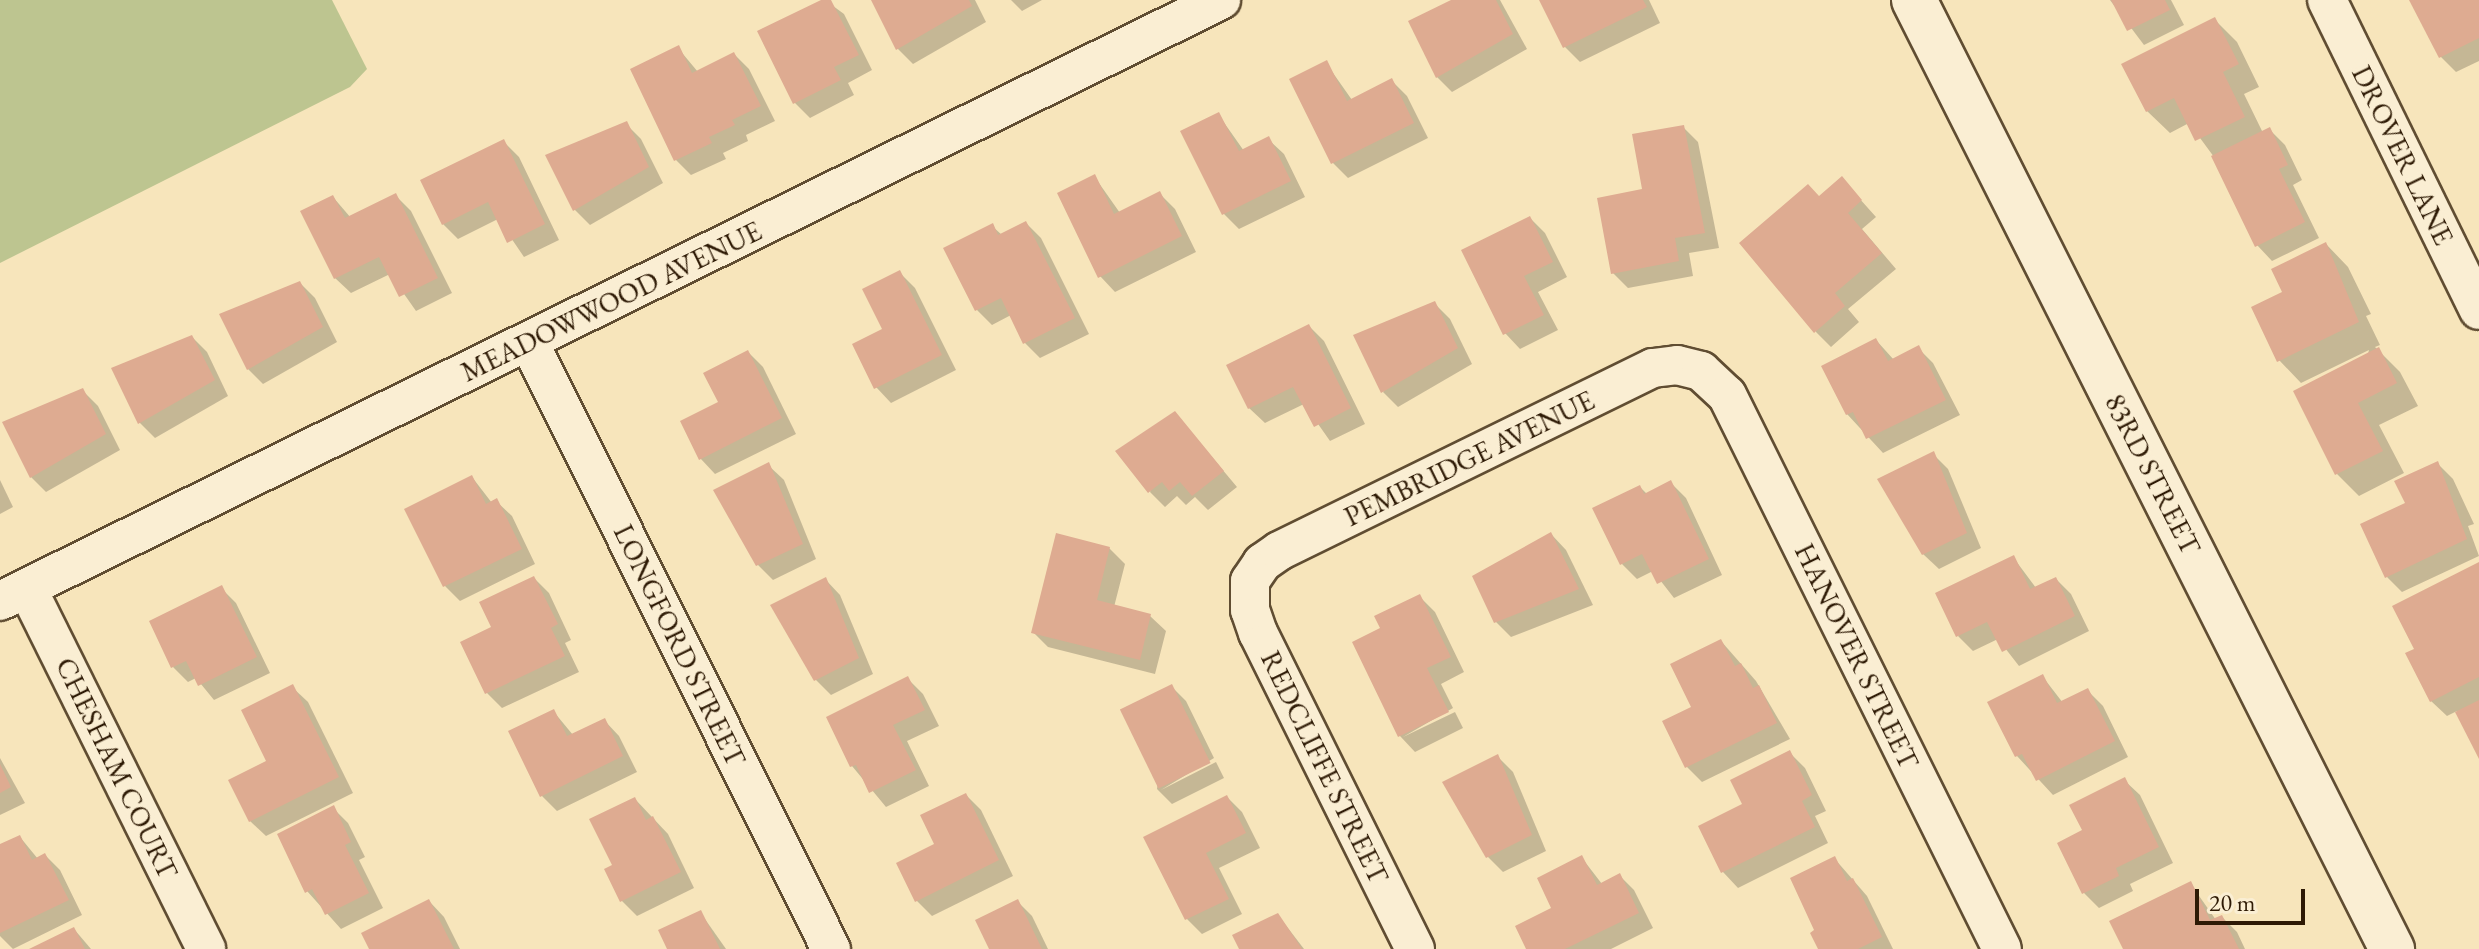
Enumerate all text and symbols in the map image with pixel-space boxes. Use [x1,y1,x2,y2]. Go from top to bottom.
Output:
street label: DROVER LANE [2345,60,2461,250]
street label: MEADOWWOOD AVENUE [455,213,767,389]
street label: PEMBRIDGE AVENUE [1338,383,1600,533]
street label: 83RD STREET [2098,388,2208,560]
street label: LONGFORD STREET [607,519,753,771]
street label: HANOVER STREET [1788,538,1926,774]
street label: REDCLIFFE STREET [1254,645,1396,889]
street label: CHESHAM COURT [49,652,185,884]
scale bar [2199,873,2309,923]
text: 20 m [2209,887,2256,918]

